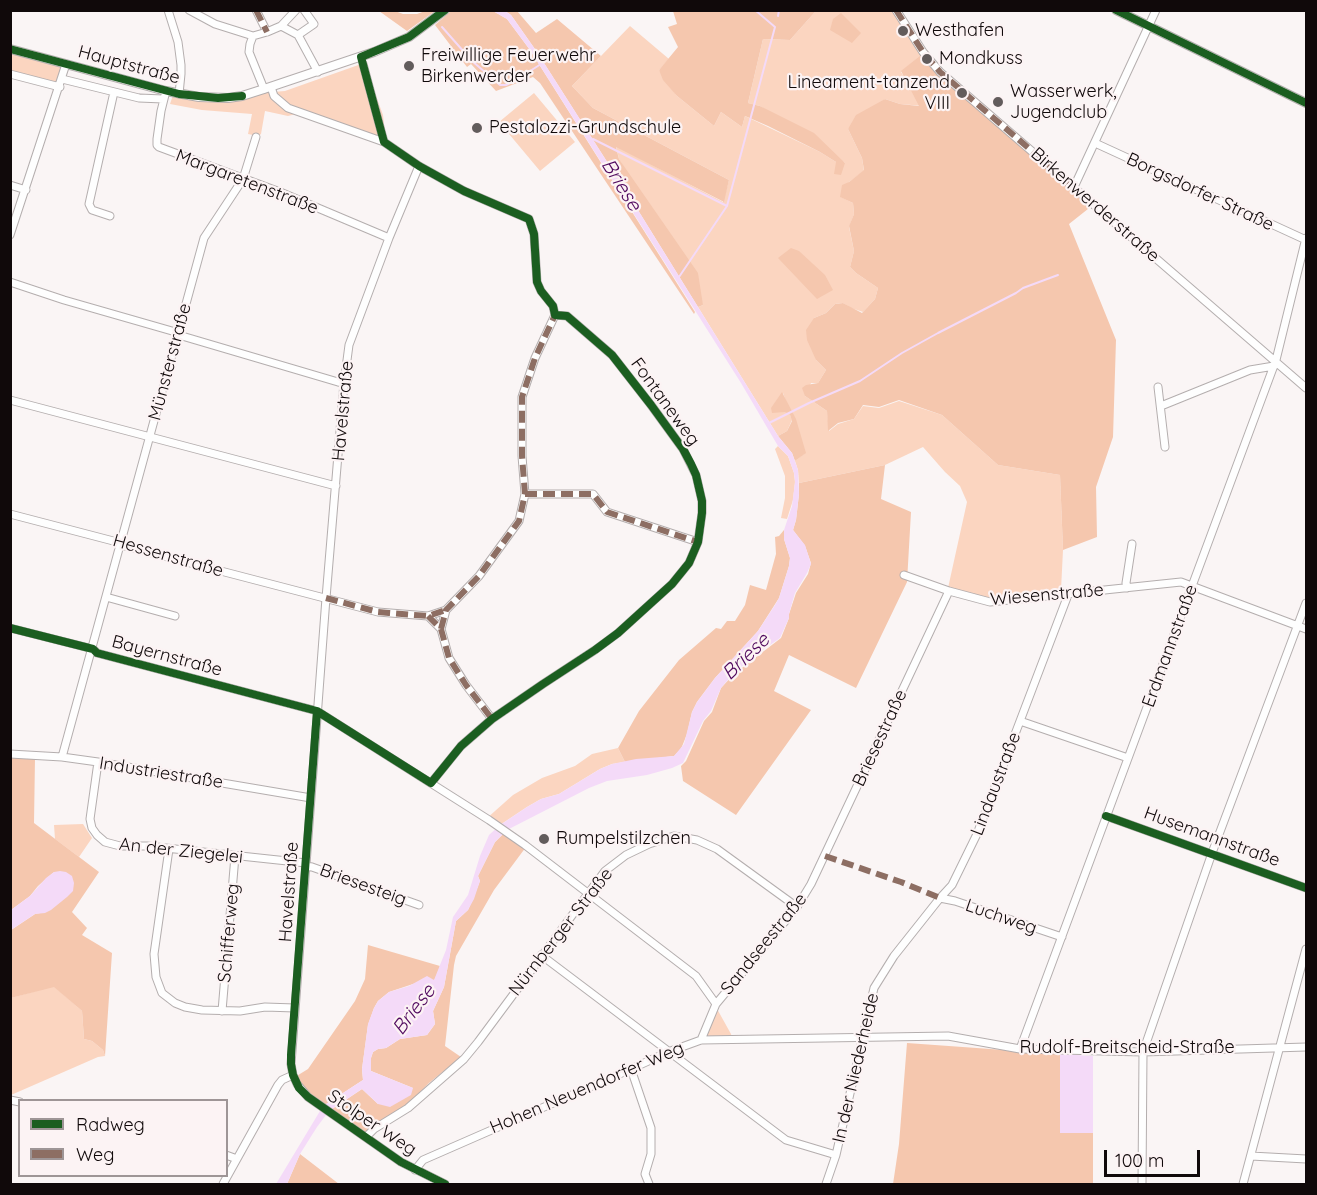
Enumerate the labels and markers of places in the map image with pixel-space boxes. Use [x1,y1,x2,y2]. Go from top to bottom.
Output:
place label: Westhafen [915,20,1004,42]
marker: Westhafen [896,24,910,38]
place label: Freiwillige Feuerwehr Birkenwerder [421,45,596,88]
place label: Mondkuss [939,48,1023,70]
marker: Mondkuss [920,52,934,66]
marker: Freiwillige Feuerwehr Birkenwerder [402,59,416,73]
place label: Lineament-tanzend VIII [788,72,950,115]
place label: Wasserwerk, Jugendclub [1010,81,1117,124]
marker: Lineament-tanzend VIII [955,86,969,100]
marker: Wasserwerk, Jugendclub [991,95,1005,109]
place label: Pestalozzi-Grundschule [489,117,681,139]
marker: Pestalozzi-Grundschule [470,121,484,135]
place label: Rumpelstilzchen [556,828,691,850]
marker: Rumpelstilzchen [537,832,551,846]

